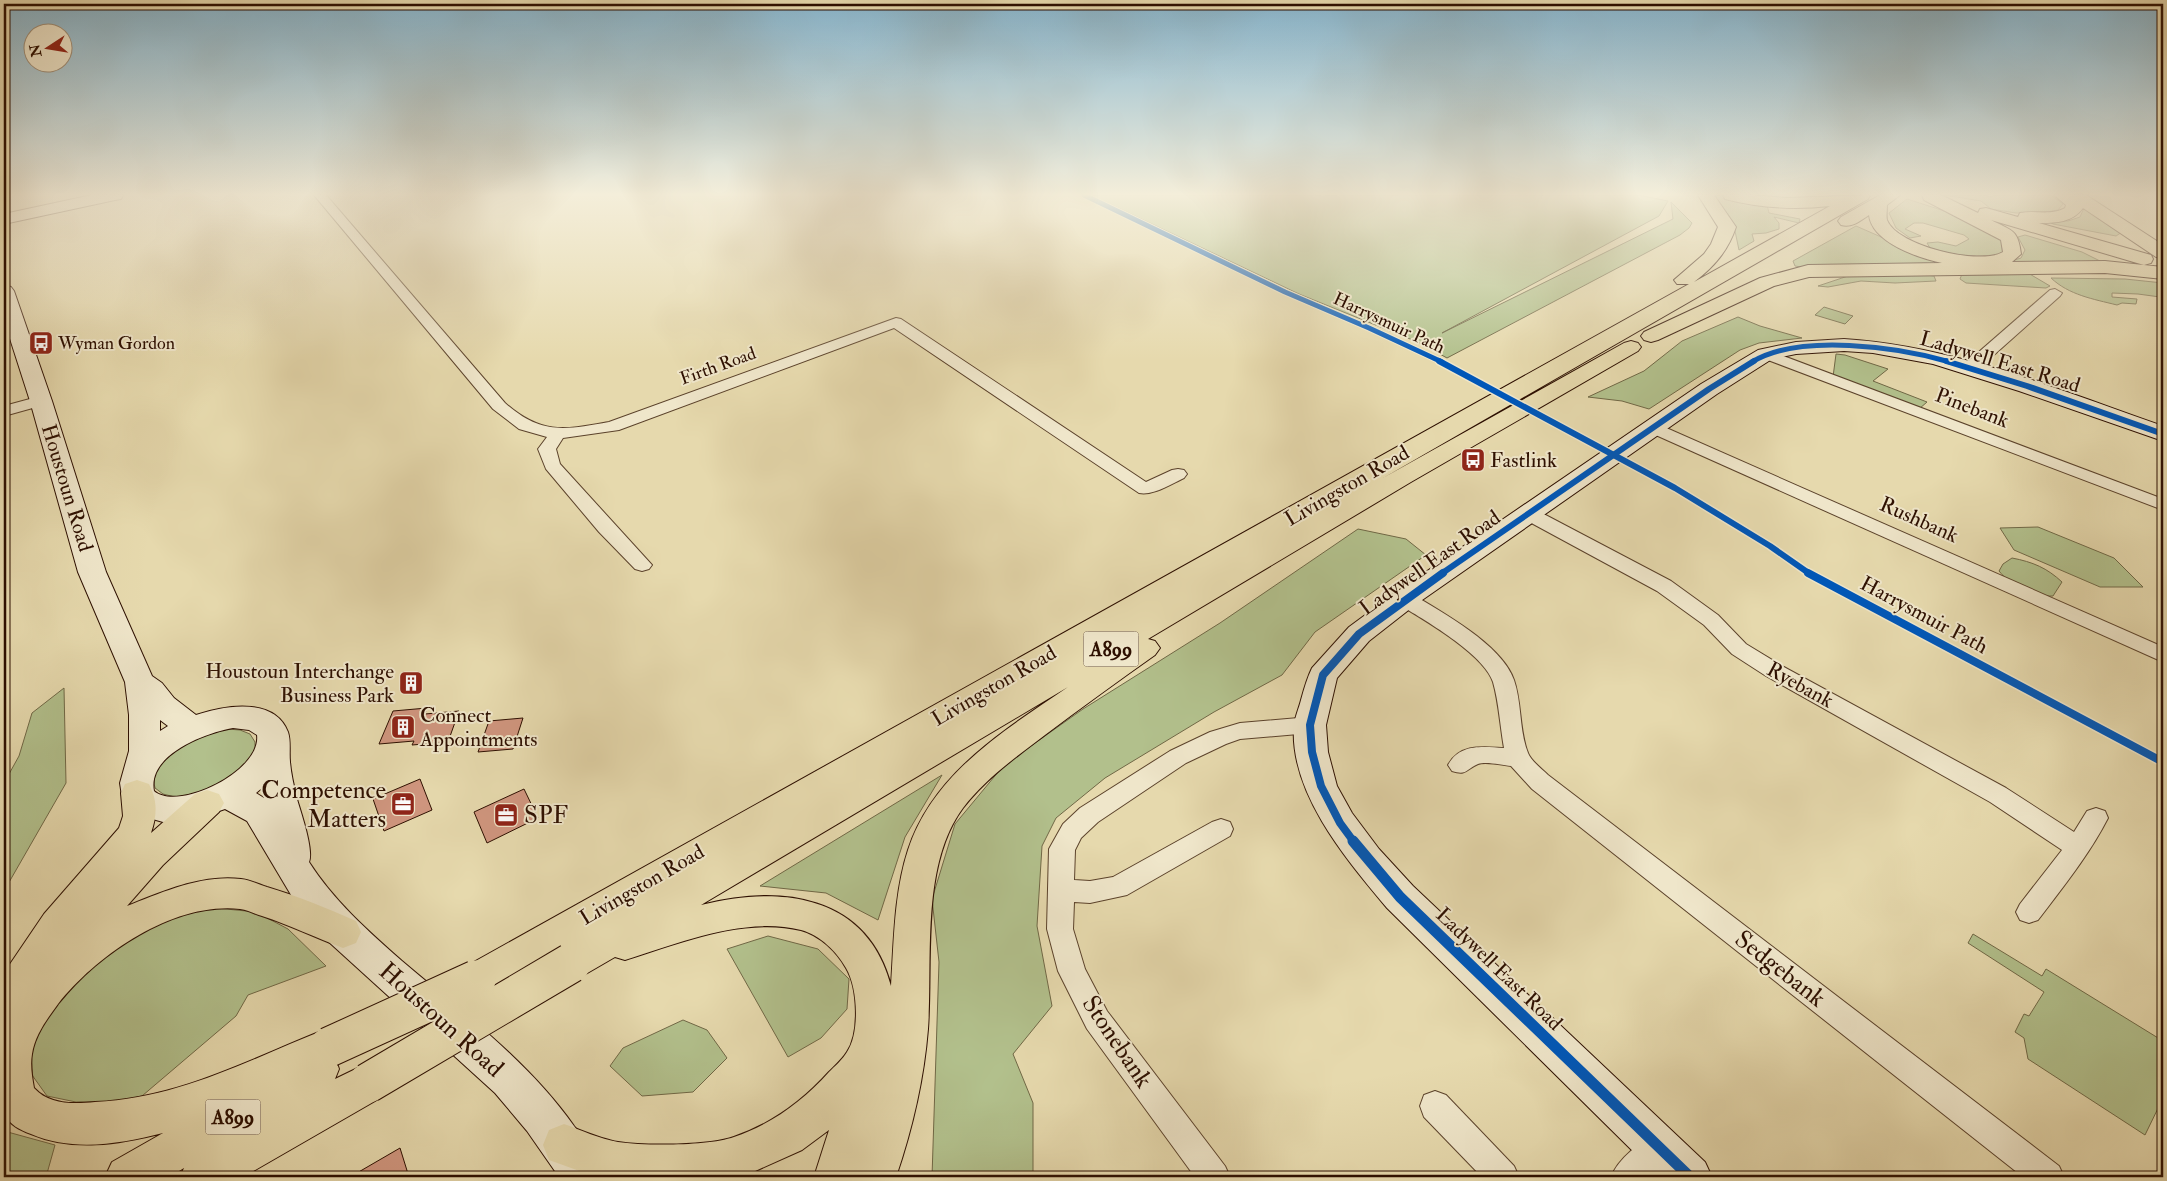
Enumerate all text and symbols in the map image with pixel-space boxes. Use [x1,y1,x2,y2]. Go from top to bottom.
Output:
north arrow [22,22,72,72]
text: N [26,42,46,59]
street label: Harrysmuir Path [1329,287,1449,359]
street label: Ladywell East Road [1917,325,2084,399]
bus stop icon: Wyman Gordon [28,330,54,356]
place label: Wyman Gordon [57,332,175,355]
street label: Firth Road [677,342,759,390]
street label: Pinebank [1931,382,2013,434]
street label: Houstoun Road [35,421,99,556]
street label: Livingston Road [1280,439,1415,533]
bus stop icon: Fastlink [1460,447,1486,473]
place label: Fastlink [1490,447,1557,474]
street label: Rushbank [1875,491,1963,549]
street label: Ladywell East Road [1354,504,1506,622]
street label: Harrysmuir Path [1855,570,1993,660]
road number: A899 [1084,632,1138,666]
street label: Livingston Road [927,639,1062,733]
street label: Ryebank [1762,656,1838,714]
place label: Houstoun Interchange Business Park [205,658,394,709]
building icon: Houstoun Interchange Business Park [398,670,424,696]
place label: Connect Appointments [419,702,537,753]
building icon: Connect Appointments [390,714,416,740]
place label: Competence Matters [261,775,386,835]
office icon: Competence Matters [390,791,416,817]
place label: SPF [524,800,569,831]
office icon: SPF [493,802,519,828]
street label: Livingston Road [575,838,710,932]
street label: Ladywell East Road [1430,902,1569,1037]
street label: Sedgebank [1728,924,1832,1014]
street label: Houstoun Road [372,956,510,1084]
street label: Stonebank [1075,990,1159,1094]
road number: A899 [206,1100,260,1134]

